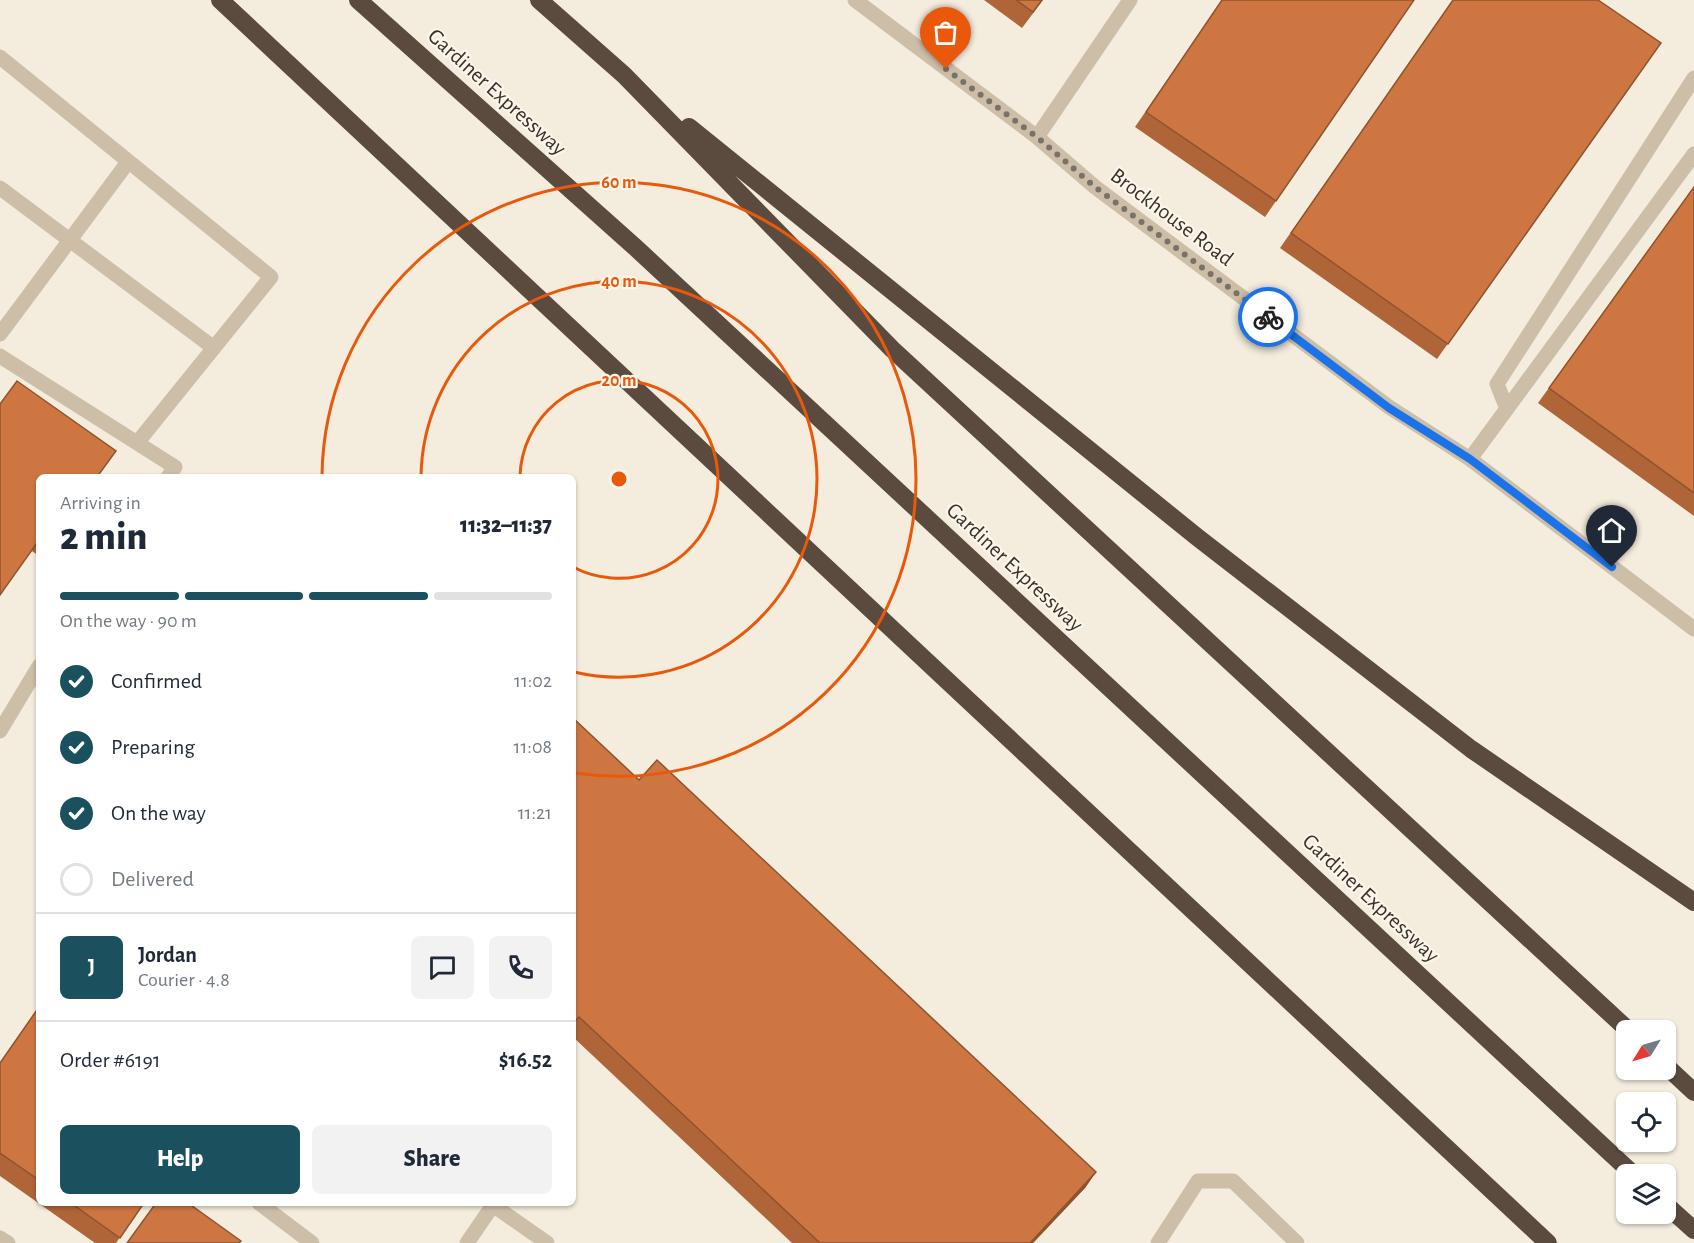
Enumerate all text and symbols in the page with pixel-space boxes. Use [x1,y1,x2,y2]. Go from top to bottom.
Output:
pin [920,7,971,69]
icon: bag [929,16,962,49]
street label: Gardiner Expressway [424,24,571,160]
street label: Brockhouse Road [1107,164,1237,270]
text: 60 m [601,174,637,192]
text: 40 m [601,273,637,291]
courier [1238,287,1298,347]
icon: bike [1252,301,1285,334]
text: 20 m [601,372,637,390]
centre of rings [609,469,629,489]
text: Arriving in [60,493,141,513]
street label: Gardiner Expressway [943,498,1088,636]
pin [1586,505,1637,567]
text: 11:32–11:37 [460,514,552,536]
icon: home [1595,514,1628,547]
text: 2 min [60,518,147,557]
text: On the way · 90 m [60,611,197,631]
icon: check [60,665,93,698]
text: Confirmed [111,670,202,692]
text: 11:02 [514,671,552,691]
icon: check [60,731,93,764]
text: Preparing [111,736,195,758]
text: 11:08 [514,737,552,757]
icon: check [60,797,93,830]
text: On the way [111,802,206,824]
text: 11:21 [518,803,552,823]
street label: Gardiner Expressway [1299,829,1444,967]
text: Delivered [111,868,194,890]
button: chat [411,936,474,999]
button: phone [489,936,552,999]
text: Jordan [138,944,197,966]
text: J [88,956,95,978]
text: Courier · 4.8 [138,970,230,990]
north arrow [1616,1020,1676,1080]
map controls [1616,1020,1676,1224]
text: Order #6191 [60,1049,161,1071]
text: $16.52 [499,1049,552,1071]
button: locate [1616,1092,1676,1152]
button: Help [60,1125,300,1194]
button: Share [312,1125,552,1194]
button: layers [1616,1164,1676,1224]

